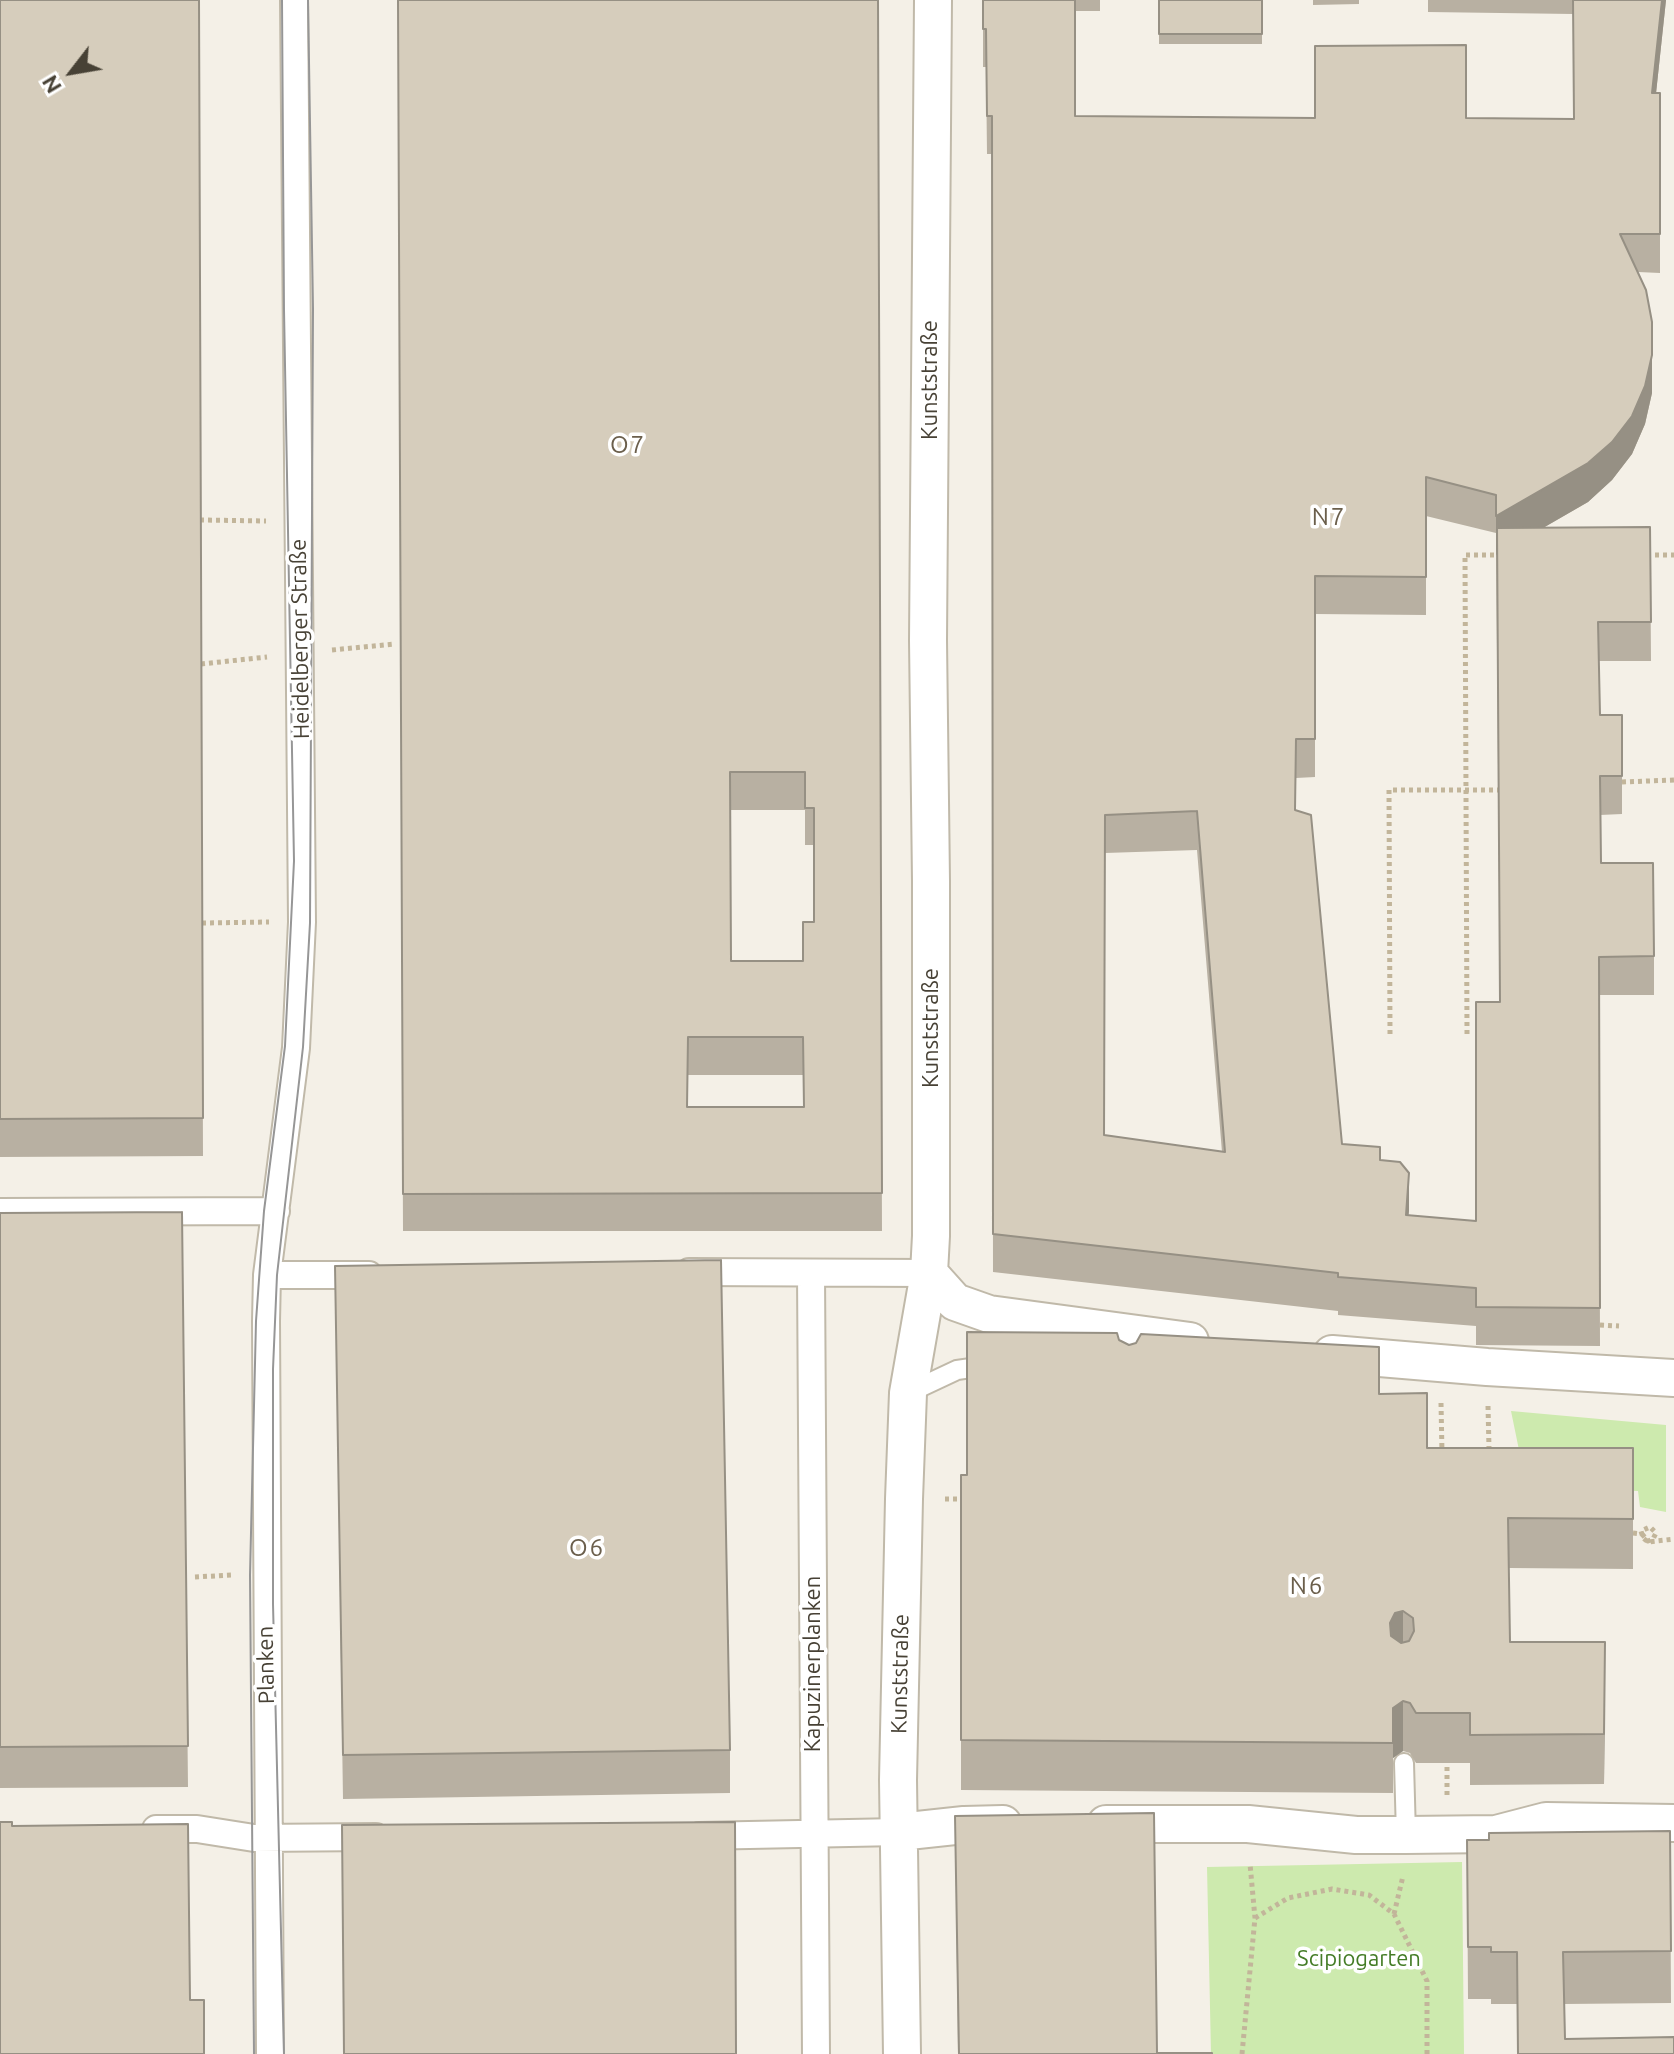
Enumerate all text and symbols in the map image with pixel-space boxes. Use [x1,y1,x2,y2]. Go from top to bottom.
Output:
north arrow [32,32,112,112]
text: N [36,71,66,98]
street label: Kunststraße [917,320,943,440]
district label: O7 [610,431,646,459]
district label: N7 [1312,503,1346,531]
street label: Heidelberger Straße [285,539,315,739]
street label: Kunststraße [918,968,944,1088]
district label: O6 [569,1534,605,1562]
district label: N6 [1290,1572,1324,1600]
street label: Kapuzinerplanken [800,1576,826,1752]
street label: Kunststraße [886,1614,914,1734]
street label: Planken [252,1626,280,1704]
park label: Scipiogarten [1297,1946,1421,1972]

